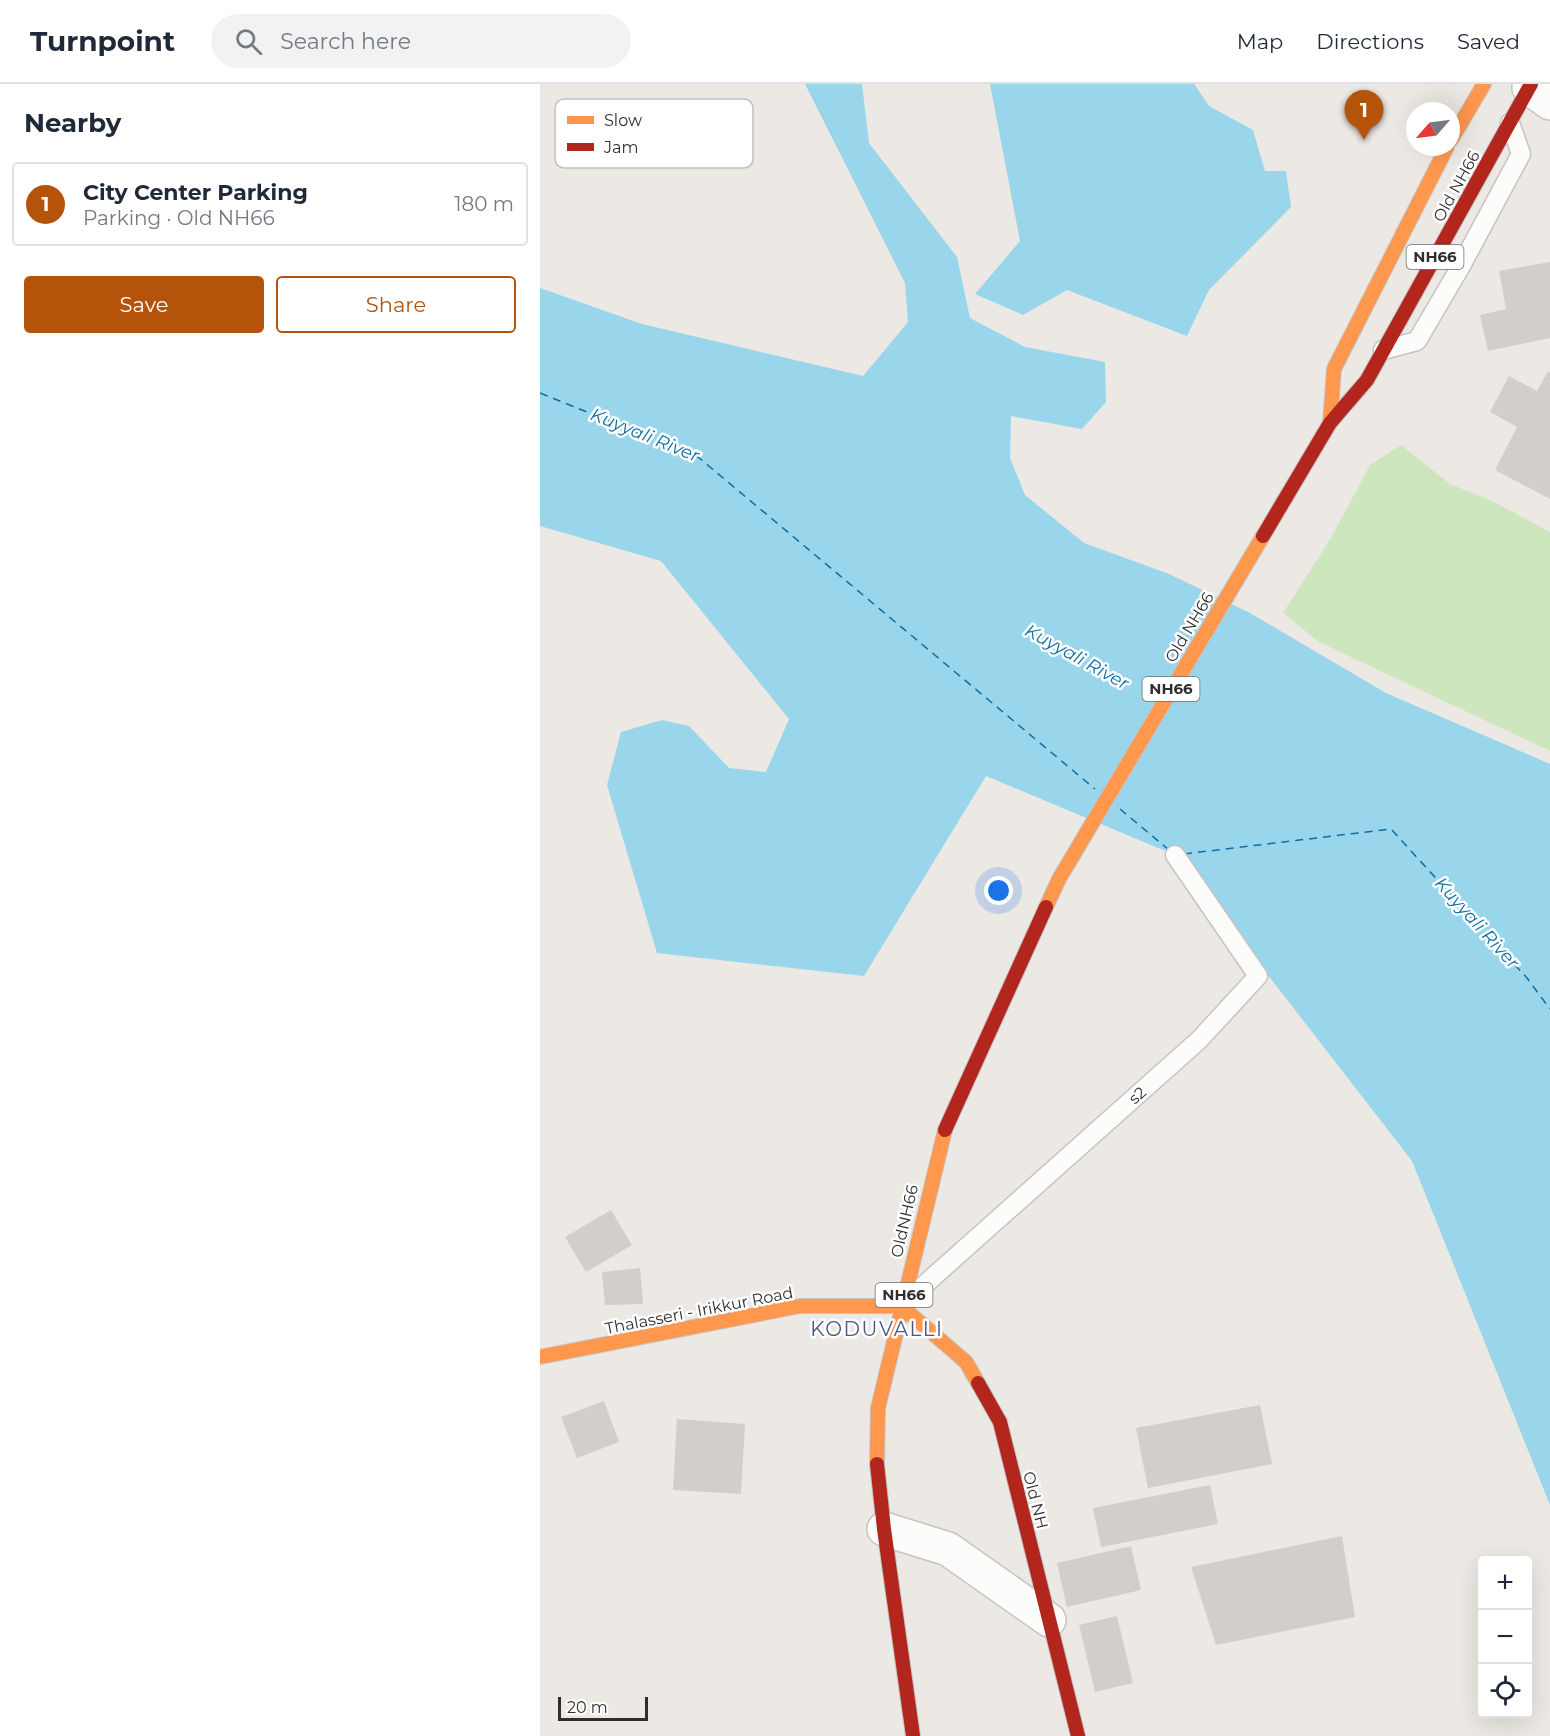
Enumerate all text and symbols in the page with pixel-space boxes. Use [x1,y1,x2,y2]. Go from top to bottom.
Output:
search box [211,14,631,68]
text: Turnpoint [30,24,175,58]
icon: search [232,25,265,58]
text: Search here [280,28,411,55]
text: Map [1237,29,1283,54]
text: Directions [1316,29,1424,54]
text: Saved [1457,29,1520,54]
pin: 1 [1344,91,1384,140]
legend [555,99,753,168]
north arrow [1406,102,1460,156]
text: Nearby [24,107,121,139]
text: Slow [604,111,642,130]
text: Jam [603,138,638,157]
street label: Old NH66 [1429,147,1484,225]
text: City Center Parking [83,179,308,206]
text: 1 [42,192,49,216]
text: 180 m [454,192,514,216]
text: Parking · Old NH66 [83,206,275,230]
road number: NH66 [1406,245,1464,269]
button: Save [24,276,264,333]
button: Share [276,276,516,333]
water label: Kuyyali River [587,403,703,467]
street label: Old NH66 [1161,589,1218,666]
water label: Kuyyali River [1021,619,1134,695]
road number: NH66 [1142,677,1200,701]
water label: Kuyyali River [1430,873,1524,974]
your location [984,876,1013,905]
street label: s2 [1125,1083,1150,1108]
street label: OldNH66 [887,1183,922,1259]
street label: Thalasseri - Irikkur Road [603,1283,795,1338]
road number: NH66 [876,1283,932,1307]
district label: KODUVALLI [810,1317,944,1341]
street label: Old NH [1019,1469,1052,1531]
map controls [1478,1556,1532,1718]
button: + [1478,1556,1532,1610]
button: − [1478,1610,1532,1664]
button: locate [1478,1664,1532,1718]
scale bar [558,1694,648,1722]
text: 20 m [567,1698,608,1717]

